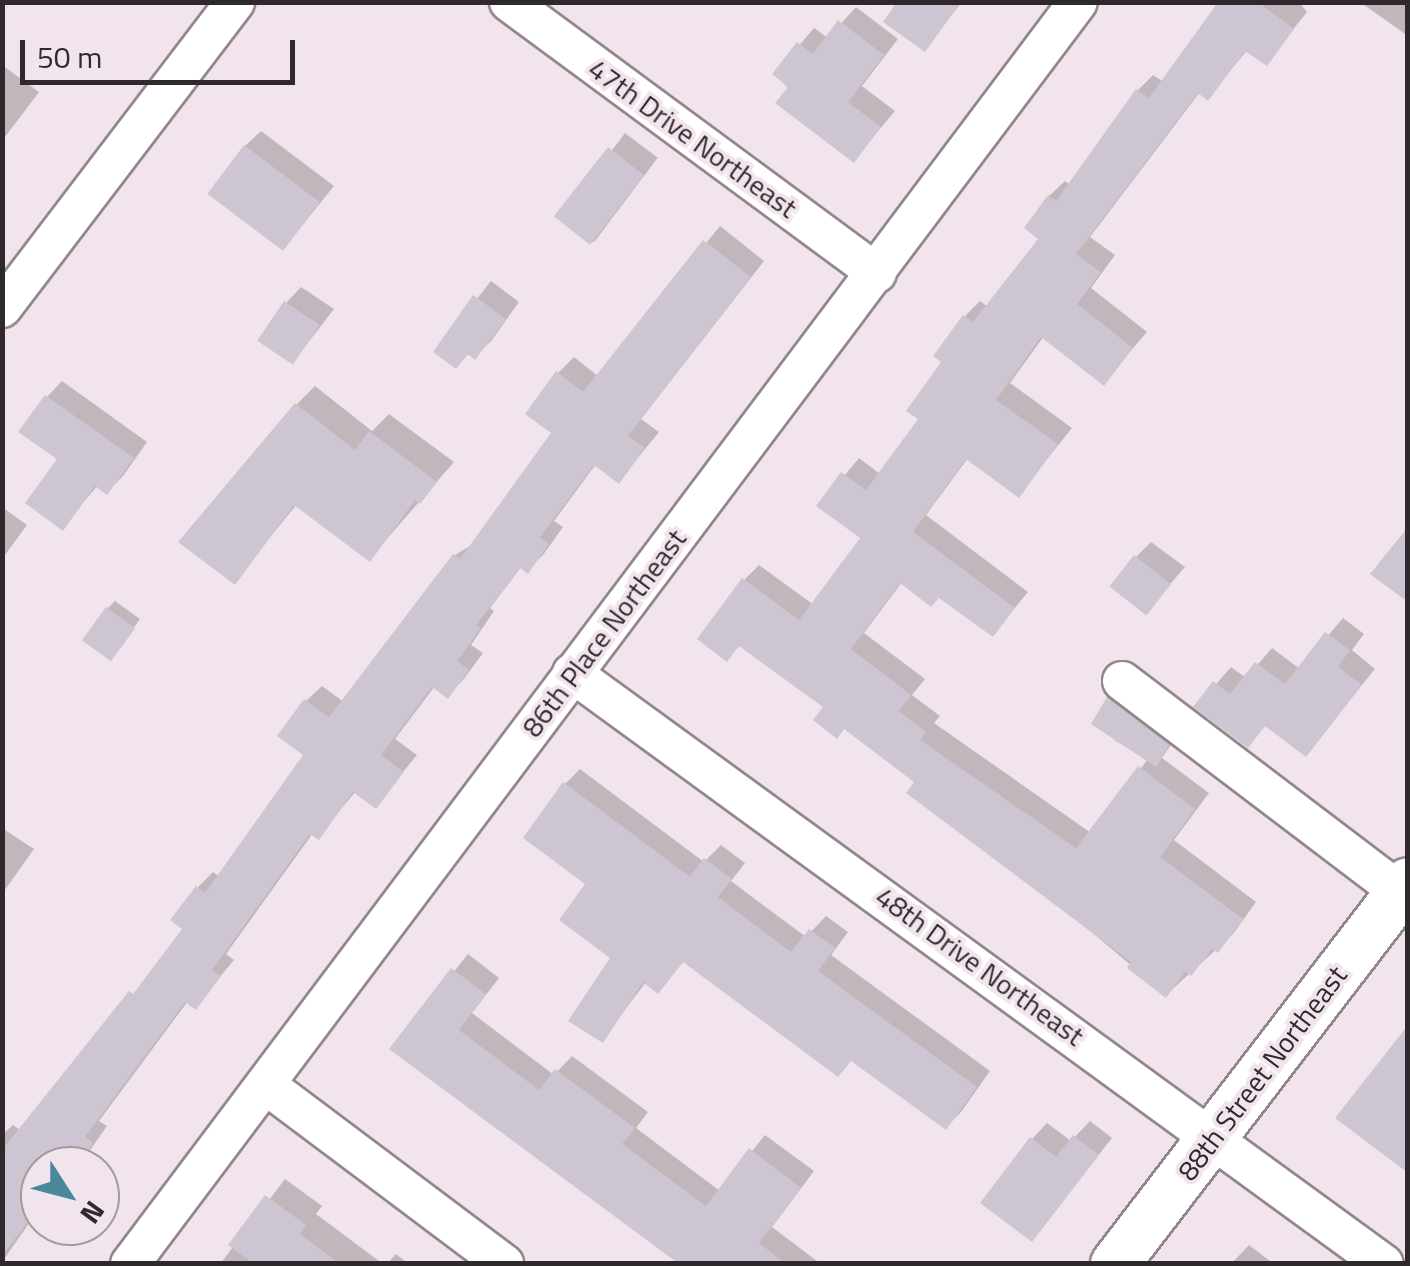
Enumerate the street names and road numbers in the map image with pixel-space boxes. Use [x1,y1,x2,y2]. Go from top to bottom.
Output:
street label: 47th Drive Northeast [582,51,804,225]
street label: 86th Place Northeast [515,523,693,743]
street label: 48th Drive Northeast [869,879,1091,1053]
street label: 88th Street Northeast [1170,959,1354,1187]

